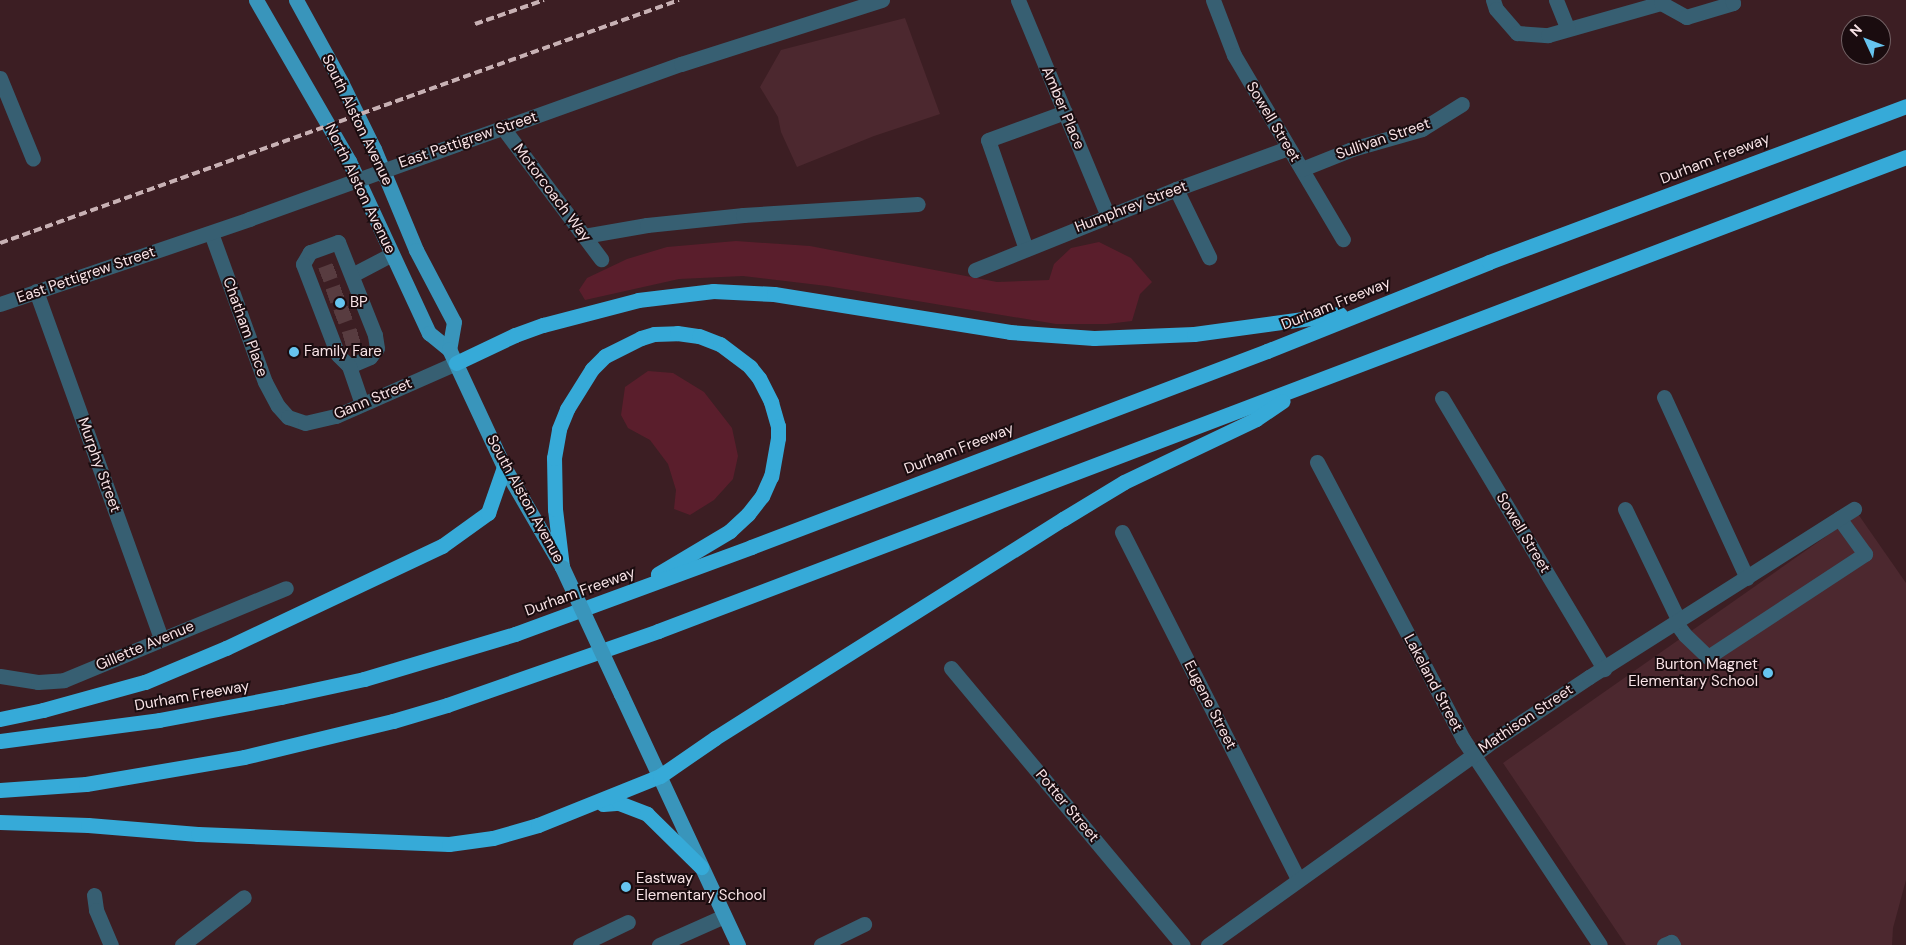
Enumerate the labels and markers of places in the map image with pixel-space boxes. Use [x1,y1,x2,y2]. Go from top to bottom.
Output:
place label: BP [350,294,368,312]
marker: BP [334,297,346,309]
place label: Family Fare [304,343,382,361]
marker: Family Fare [288,346,300,358]
place label: Burton Magnet Elementary School [1628,655,1758,690]
marker: Burton Magnet Elementary School [1762,667,1774,679]
place label: Eastway Elementary School [636,869,766,904]
marker: Eastway Elementary School [620,881,632,893]

